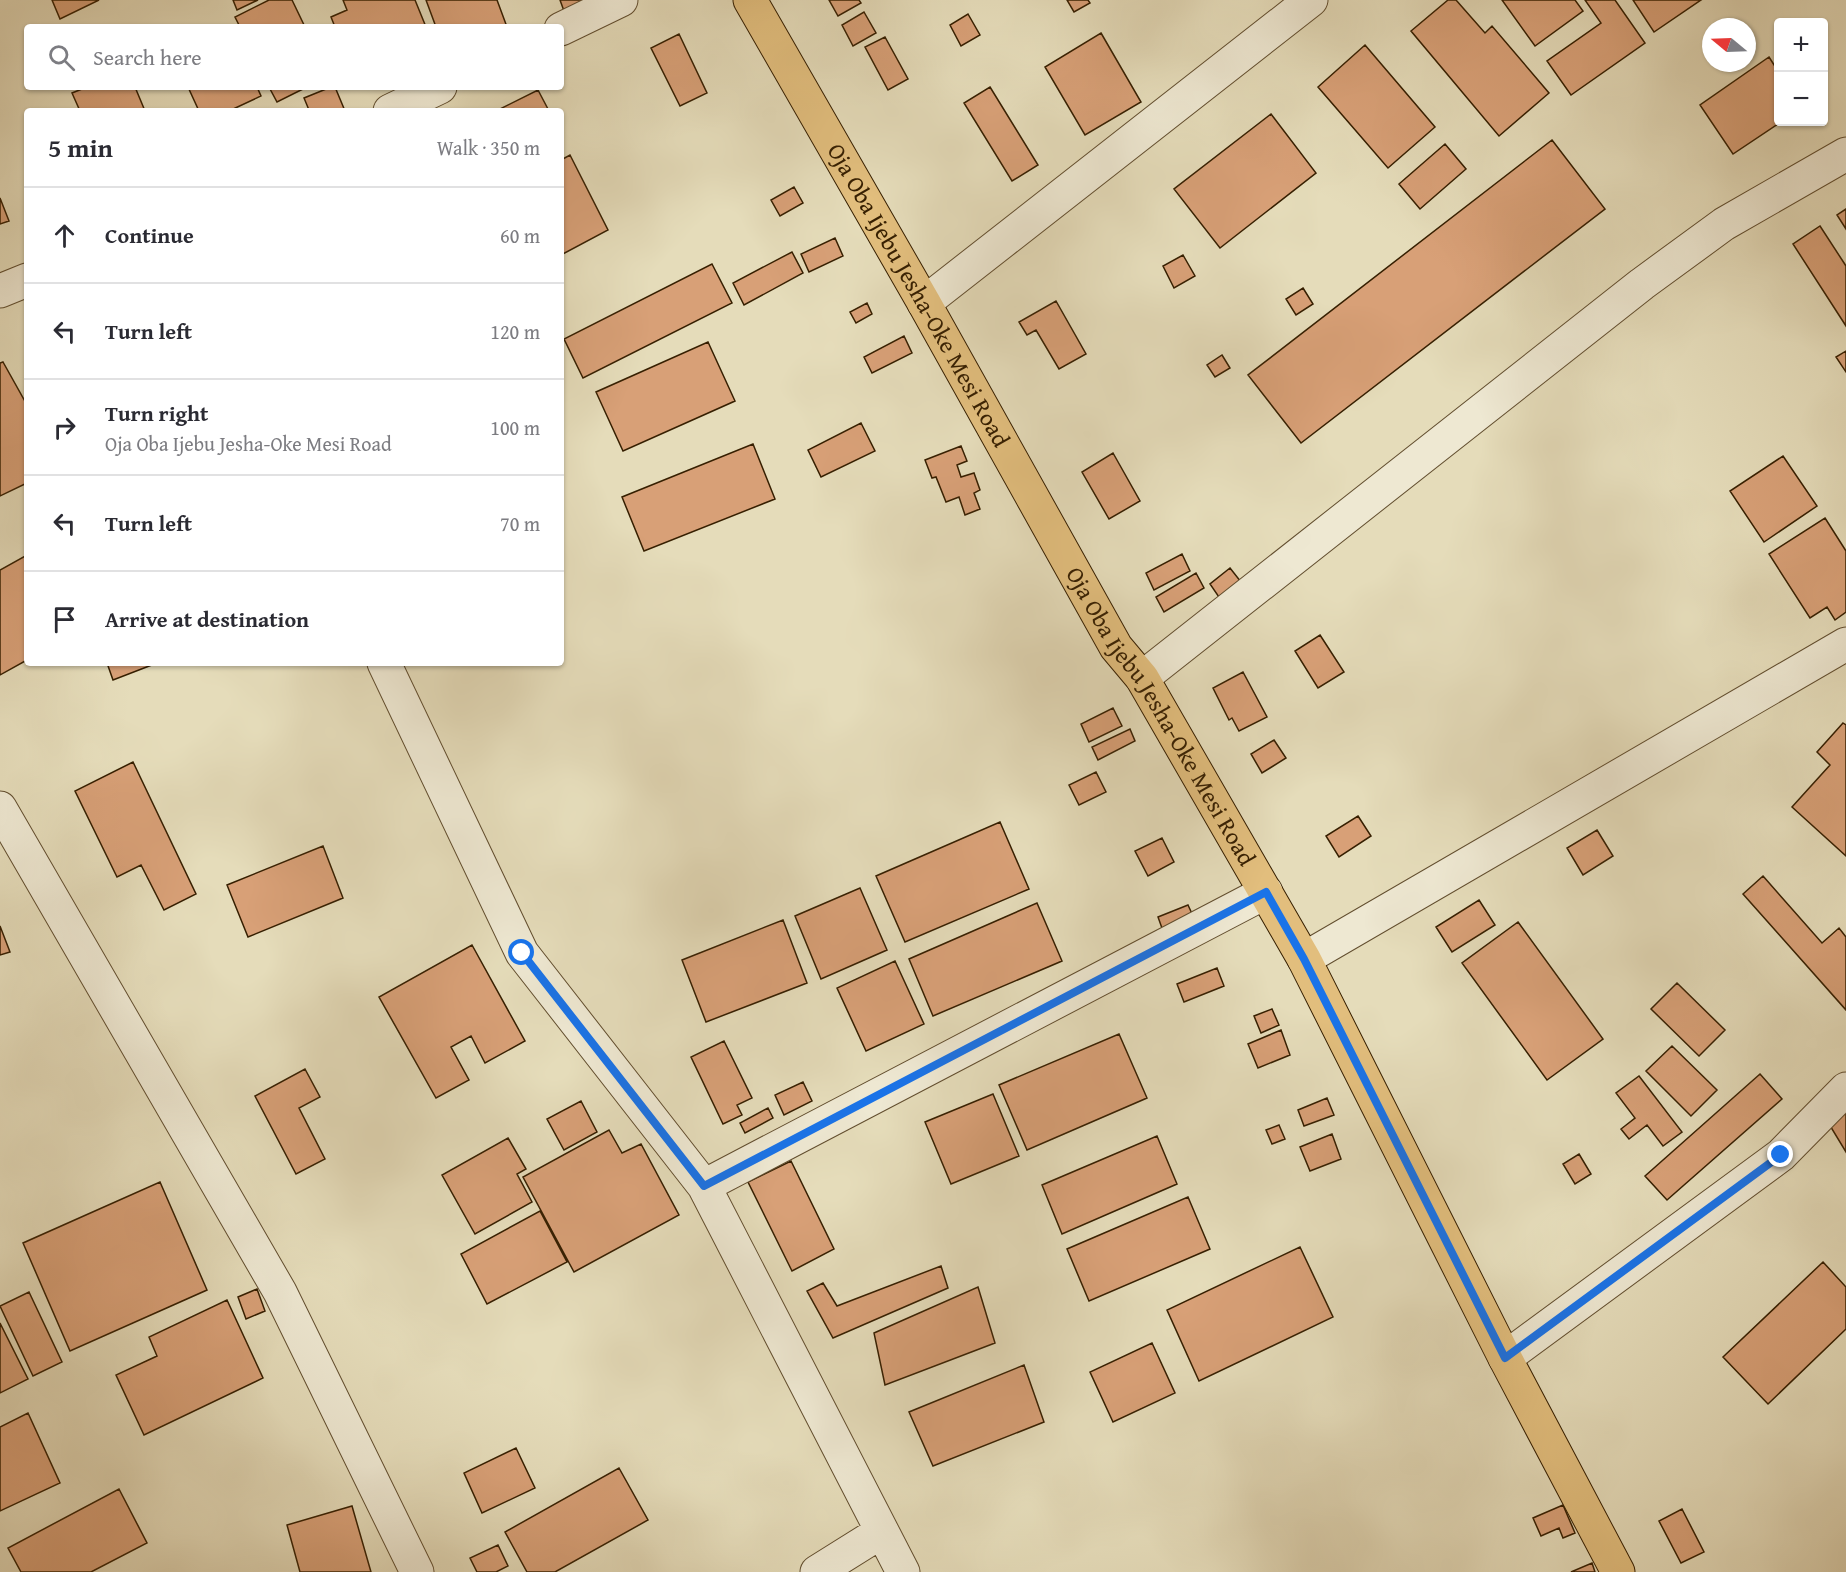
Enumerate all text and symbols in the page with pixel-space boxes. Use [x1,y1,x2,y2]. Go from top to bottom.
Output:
north arrow [1702,18,1756,72]
map controls [1774,18,1828,126]
button: + [1774,18,1828,72]
search box [24,24,564,90]
icon: search [45,41,78,74]
text: Search here [93,41,202,73]
button: − [1774,72,1828,126]
text: 5 min [48,128,113,167]
text: Walk · 350 m [437,133,540,162]
street label: Oja Oba Ijebu Jesha-Oke Mesi Road [819,137,1019,454]
icon: ahead [48,219,81,252]
text: Continue [105,219,194,251]
text: 60 m [500,221,540,250]
icon: left [48,315,81,348]
text: Turn left [105,315,192,347]
text: 120 m [490,317,540,346]
text: Turn right [105,397,208,429]
icon: right [48,411,81,444]
text: 100 m [490,413,540,442]
text: Oja Oba Ijebu Jesha-Oke Mesi Road [105,429,392,458]
icon: left [48,507,81,540]
text: Turn left [105,507,192,539]
text: 70 m [500,509,540,538]
street label: Oja Oba Ijebu Jesha-Oke Mesi Road [1058,560,1265,872]
icon: arrive [48,603,81,636]
text: Arrive at destination [105,603,309,635]
route start [508,939,534,965]
route end [1767,1141,1793,1167]

